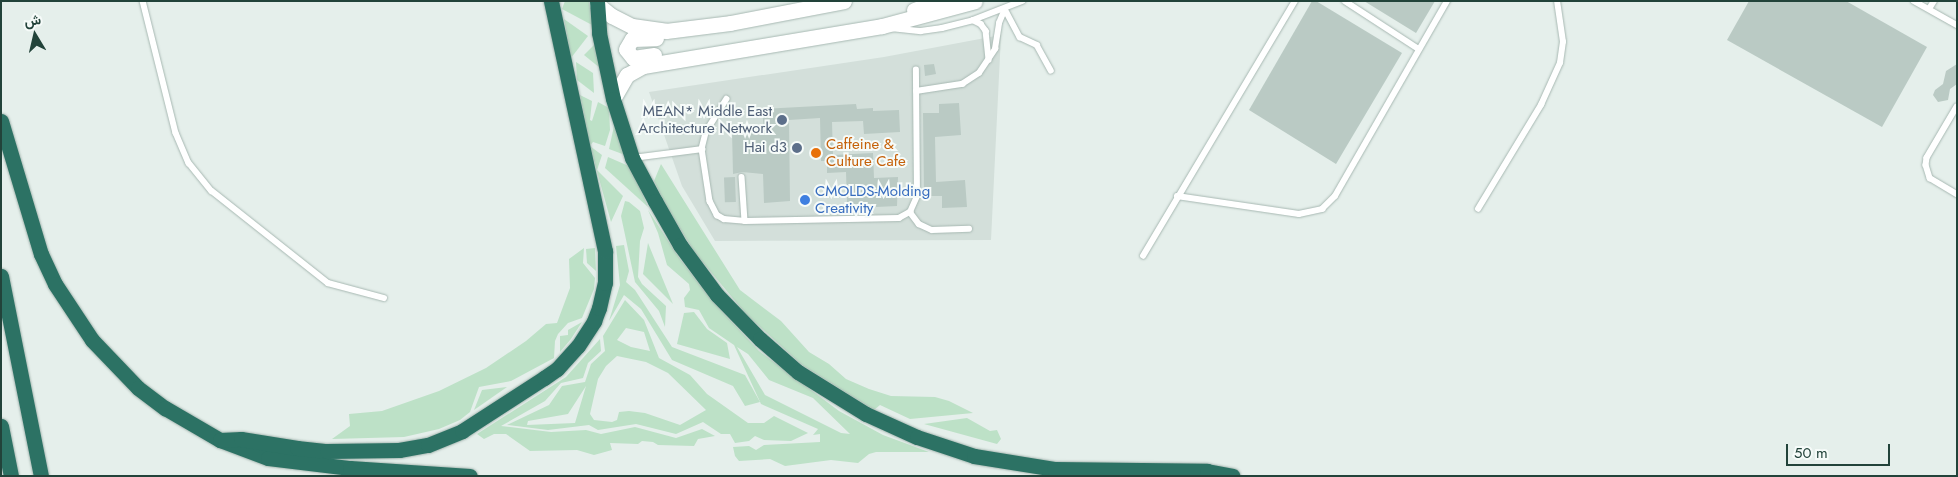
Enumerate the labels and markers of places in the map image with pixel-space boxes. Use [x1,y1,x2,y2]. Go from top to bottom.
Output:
place label: MEAN* Middle East Architecture Network [638,102,772,137]
marker: MEAN* Middle East Architecture Network [776,114,788,126]
place label: Caffeine & Culture Cafe [826,135,906,170]
place label: Hai d3 [744,139,787,157]
marker: Hai d3 [791,142,803,154]
marker: Caffeine & Culture Cafe [810,147,822,159]
place label: CMOLDS-Molding Creativity [815,182,930,217]
marker: CMOLDS-Molding Creativity [799,194,811,206]

